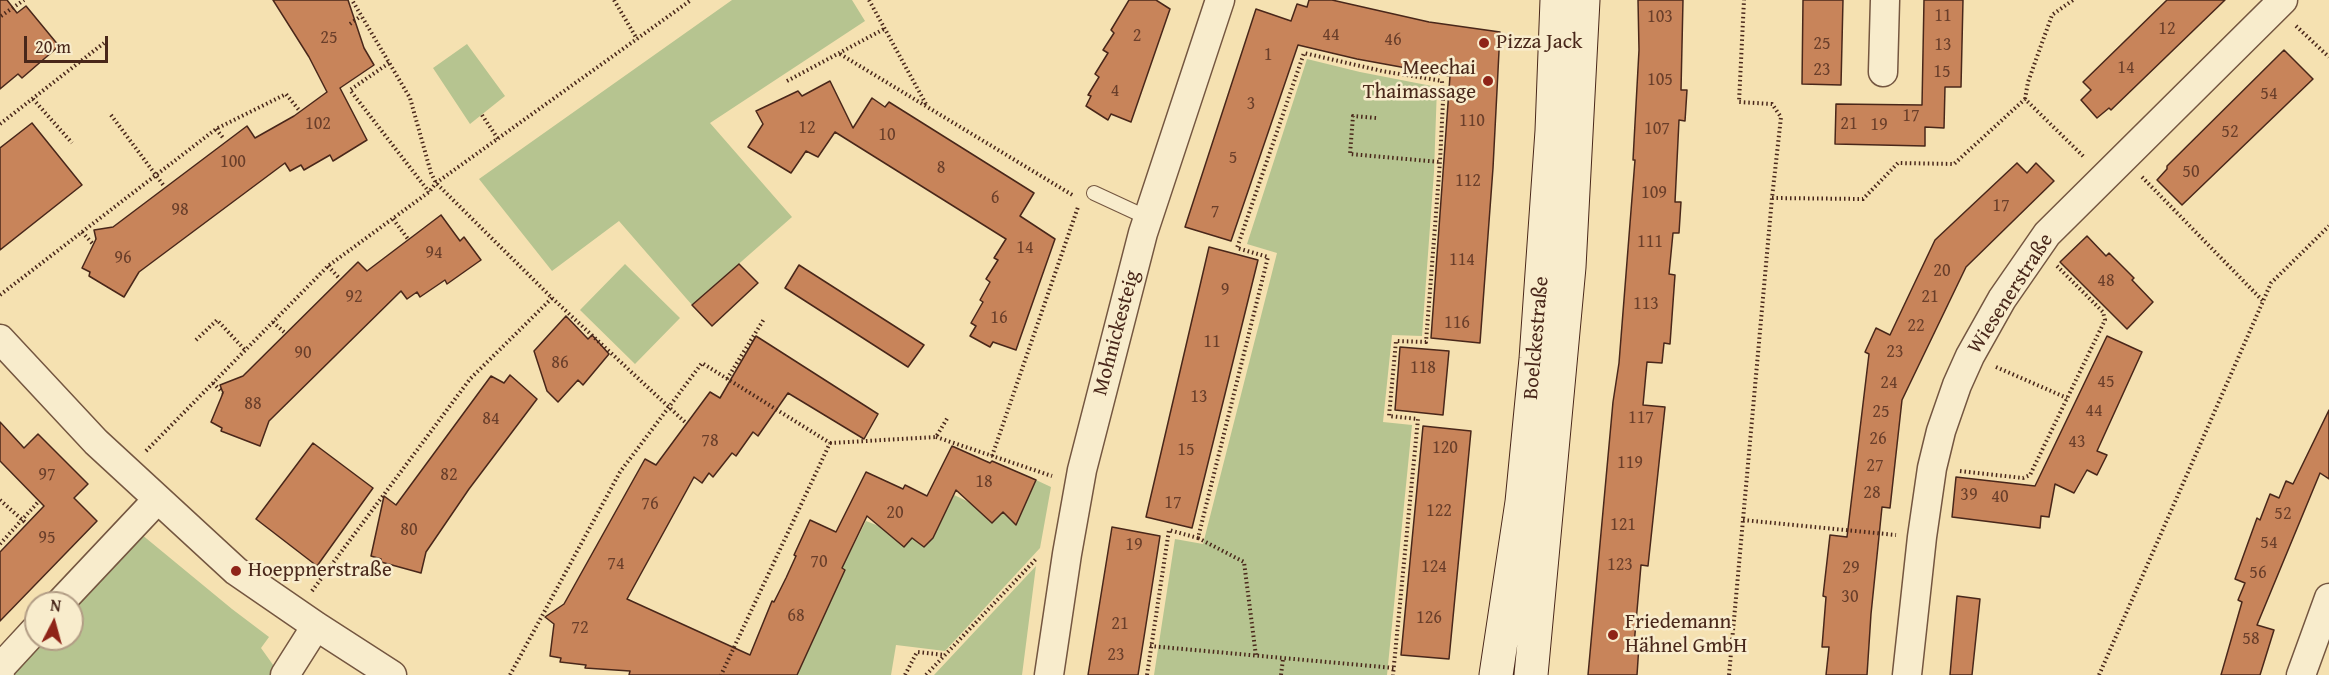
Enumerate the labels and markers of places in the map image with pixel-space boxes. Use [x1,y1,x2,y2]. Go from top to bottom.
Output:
place label: Pizza Jack [1496,30,1582,56]
marker: Pizza Jack [1477,36,1491,50]
place label: Meechai Thaimassage [1363,56,1476,106]
marker: Meechai Thaimassage [1481,74,1495,88]
place label: Hoeppnerstraße [248,558,392,584]
marker: Hoeppnerstraße [229,564,243,578]
place label: Friedemann Hähnel GmbH [1625,610,1747,660]
marker: Friedemann Hähnel GmbH [1606,628,1620,642]

